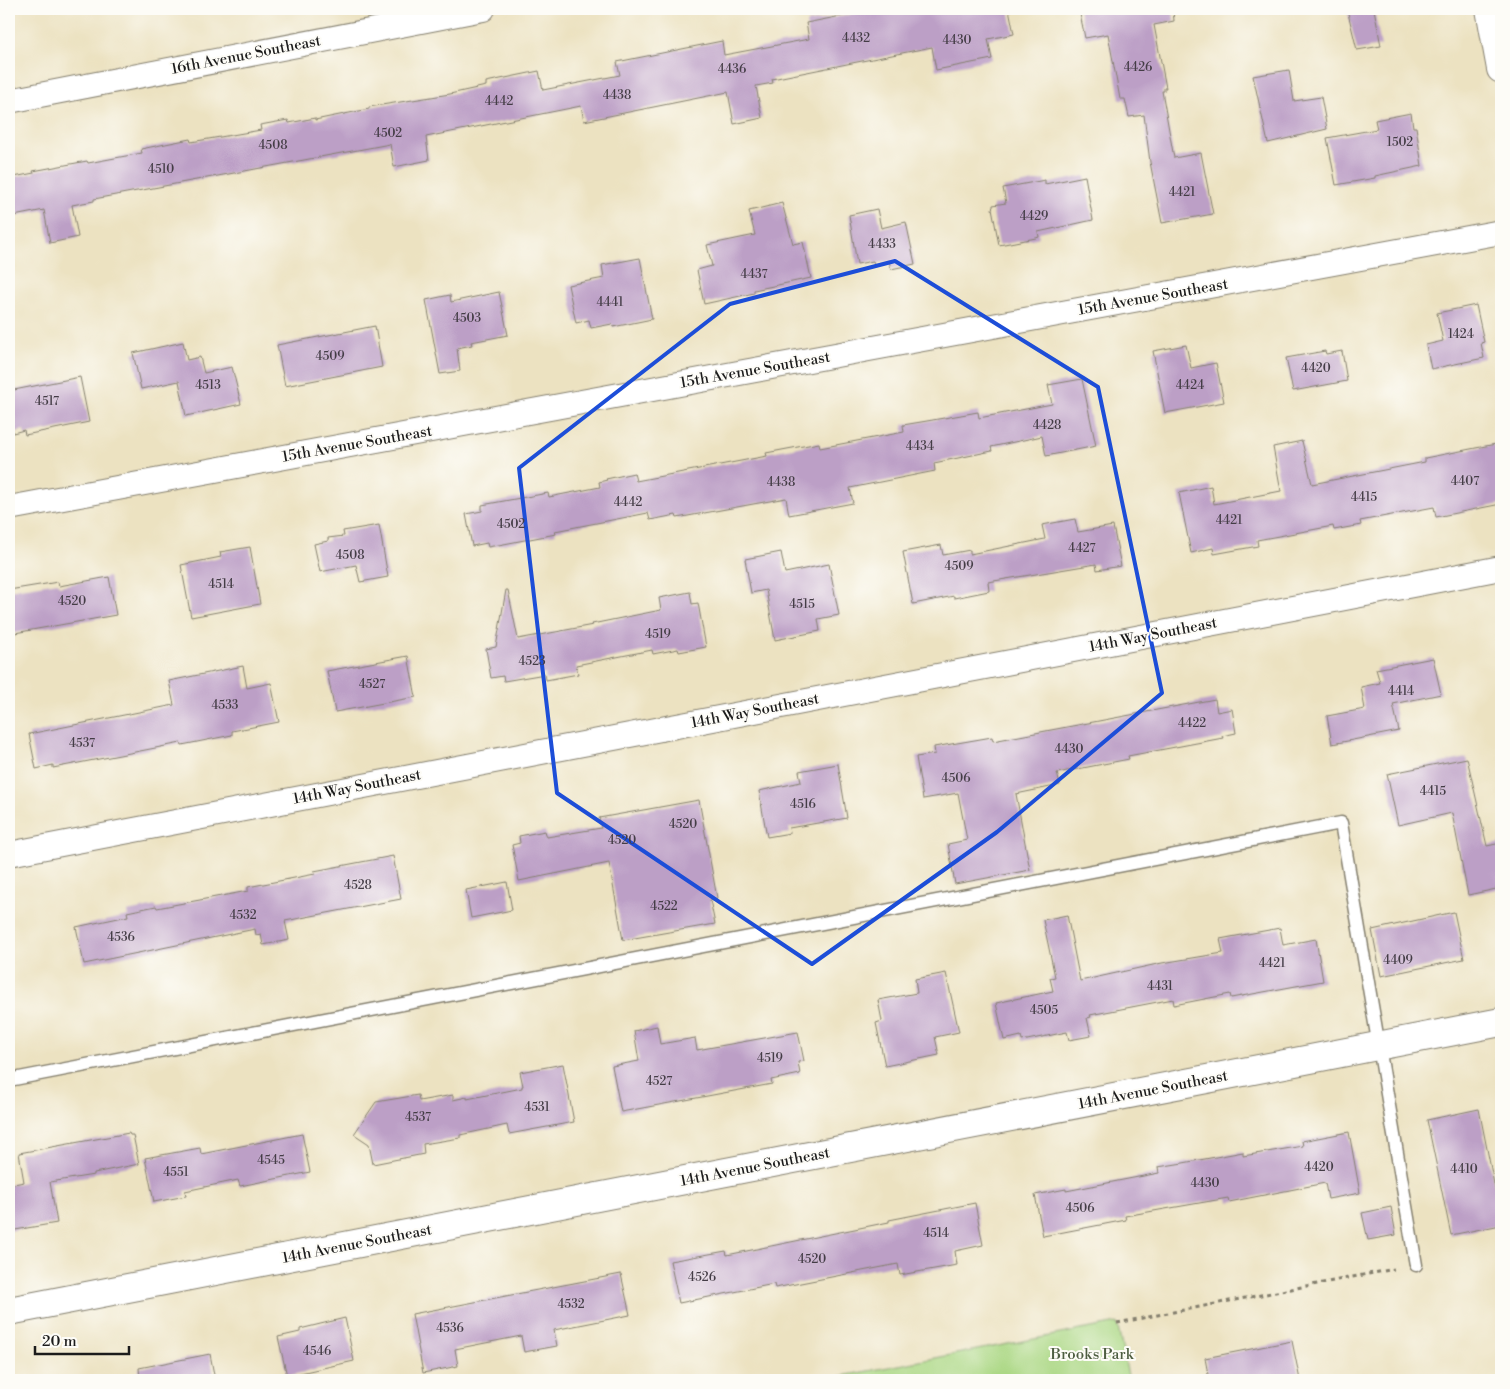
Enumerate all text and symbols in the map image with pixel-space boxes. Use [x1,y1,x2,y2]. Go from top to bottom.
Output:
street label: 16th Avenue Southeast [169,31,323,79]
house number: 4432 [842,31,870,46]
house number: 4430 [942,33,972,48]
house number: 4426 [1124,60,1152,75]
house number: 4436 [718,62,746,77]
house number: 4438 [603,88,631,103]
house number: 4442 [485,94,514,109]
house number: 4502 [374,126,402,141]
house number: 1502 [1387,135,1413,150]
house number: 4508 [258,138,288,153]
house number: 4510 [148,162,174,177]
house number: 4421 [1169,185,1196,200]
house number: 4429 [1020,209,1048,224]
house number: 4433 [868,237,896,252]
house number: 4437 [741,267,767,282]
street label: 15th Avenue Southeast [1077,274,1230,320]
house number: 4441 [596,295,624,310]
house number: 4503 [453,311,482,326]
house number: 1424 [1448,327,1474,342]
street label: 15th Avenue Southeast [679,347,832,393]
house number: 4509 [316,349,344,364]
house number: 4420 [1301,361,1331,376]
house number: 4513 [195,378,221,393]
house number: 4424 [1176,378,1204,393]
house number: 4517 [35,394,59,409]
house number: 4428 [1033,418,1061,433]
street label: 15th Avenue Southeast [281,421,434,467]
house number: 4434 [906,439,934,454]
house number: 4407 [1451,474,1479,489]
house number: 4438 [767,475,795,490]
house number: 4415 [1351,490,1378,505]
house number: 4442 [614,495,643,510]
house number: 4421 [1216,513,1243,528]
house number: 4502 [497,517,525,532]
house number: 4427 [1068,541,1096,556]
house number: 4508 [335,548,365,563]
house number: 4509 [945,559,973,574]
house number: 4514 [208,577,234,592]
house number: 4520 [58,594,86,609]
house number: 4515 [789,597,815,612]
street label: 14th Way Southeast [1087,613,1219,657]
house number: 4519 [645,627,671,642]
house number: 4523 [518,654,546,669]
house number: 4527 [359,677,385,692]
house number: 4414 [1388,684,1414,699]
street label: 14th Way Southeast [689,689,821,733]
house number: 4533 [211,698,239,713]
house number: 4422 [1178,716,1206,731]
house number: 4537 [69,736,95,751]
house number: 4430 [1054,742,1084,757]
street label: 14th Way Southeast [291,765,423,809]
house number: 4506 [942,771,970,786]
house number: 4415 [1420,784,1447,799]
house number: 4516 [790,797,816,812]
house number: 4520 [669,817,697,832]
house number: 4520 [608,833,636,848]
house number: 4528 [344,878,372,893]
house number: 4522 [650,899,678,914]
house number: 4532 [229,908,257,923]
house number: 4536 [107,930,135,945]
house number: 4409 [1383,953,1413,968]
house number: 4421 [1259,956,1286,971]
house number: 4431 [1147,979,1174,994]
house number: 4505 [1030,1003,1059,1018]
house number: 4519 [757,1051,783,1066]
street label: 14th Avenue Southeast [1077,1066,1230,1114]
house number: 4527 [646,1074,672,1089]
house number: 4531 [524,1100,550,1115]
house number: 4537 [405,1110,431,1125]
street label: 14th Avenue Southeast [679,1143,832,1191]
house number: 4545 [257,1153,285,1168]
house number: 4420 [1304,1160,1334,1175]
house number: 4410 [1450,1162,1478,1177]
house number: 4551 [163,1165,190,1180]
house number: 4430 [1190,1176,1220,1191]
house number: 4506 [1066,1201,1094,1216]
street label: 14th Avenue Southeast [281,1220,434,1268]
house number: 4514 [923,1226,949,1241]
house number: 4520 [798,1252,826,1267]
house number: 4526 [688,1270,716,1285]
house number: 4532 [557,1297,585,1312]
house number: 4536 [436,1321,464,1336]
scale bar [35,1324,129,1356]
text: 20 m [42,1332,77,1351]
house number: 4546 [303,1344,331,1359]
park label: Brooks Park [1050,1345,1135,1364]

